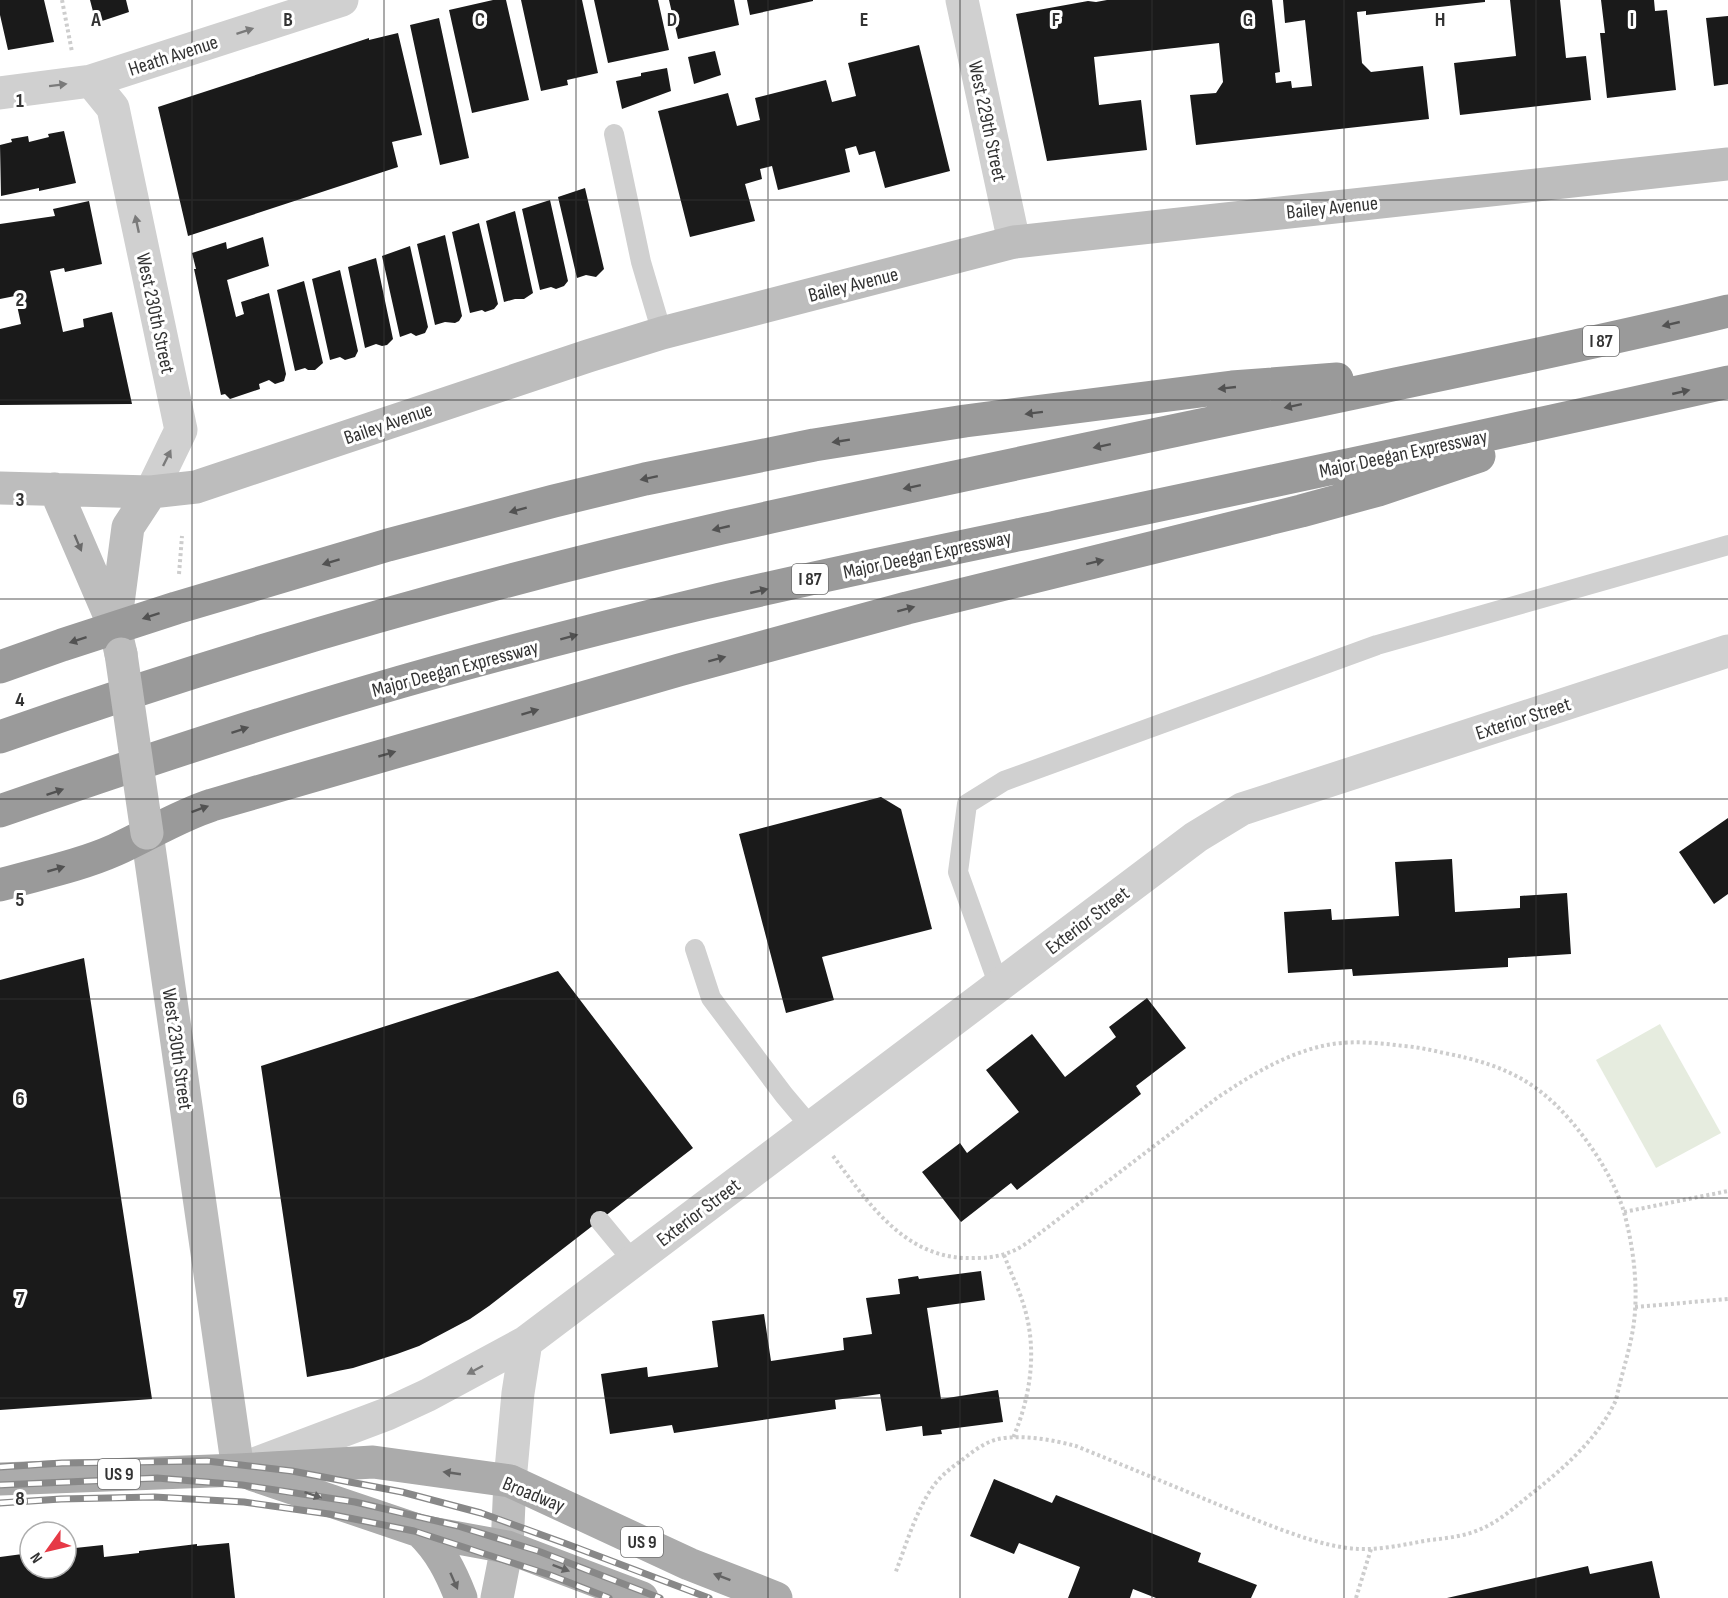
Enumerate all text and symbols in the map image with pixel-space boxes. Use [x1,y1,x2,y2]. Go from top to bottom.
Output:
text: A [90,8,101,32]
text: B [283,8,293,32]
text: C [475,8,485,32]
text: D [667,8,677,32]
text: E [860,8,868,32]
text: F [1052,8,1060,32]
text: G [1243,8,1253,32]
text: H [1435,8,1445,32]
text: I [1630,8,1634,32]
one-way arrow [236,26,254,36]
street label: Heath Avenue [126,30,221,82]
street label: West 229th Street [963,59,1012,184]
one-way arrow [49,81,68,90]
text: 1 [16,89,24,113]
street label: Bailey Avenue [1285,191,1379,225]
one-way arrow [132,214,141,233]
street label: West 230th Street [131,251,180,376]
street label: Bailey Avenue [806,262,901,308]
text: 2 [16,288,24,312]
one-way arrow [1662,320,1680,330]
road number: I 87 [1583,326,1619,356]
one-way arrow [1217,383,1236,393]
one-way arrow [1672,387,1690,397]
street label: Bailey Avenue [341,398,436,450]
one-way arrow [1283,402,1302,411]
one-way arrow [1024,408,1043,417]
street label: Major Deegan Expressway [1317,424,1490,484]
one-way arrow [831,436,850,445]
one-way arrow [1093,442,1112,451]
one-way arrow [162,450,172,467]
one-way arrow [640,474,659,483]
one-way arrow [902,482,921,492]
text: 3 [16,488,25,512]
one-way arrow [509,506,527,515]
one-way arrow [712,524,730,534]
street label: Major Deegan Expressway [841,525,1014,585]
one-way arrow [73,534,83,552]
one-way arrow [1086,557,1104,567]
one-way arrow [321,558,339,567]
road number: I 87 [792,564,828,594]
one-way arrow [750,585,768,595]
one-way arrow [897,604,915,613]
one-way arrow [142,612,160,621]
one-way arrow [560,631,578,641]
one-way arrow [69,635,87,645]
street label: Major Deegan Expressway [369,635,541,703]
one-way arrow [708,654,726,664]
text: 4 [15,688,25,712]
street label: Exterior Street [1473,692,1574,746]
one-way arrow [521,707,539,716]
one-way arrow [231,725,249,734]
one-way arrow [378,749,396,758]
one-way arrow [46,786,64,796]
one-way arrow [191,803,209,813]
one-way arrow [47,864,65,873]
street label: Exterior Street [1041,882,1134,960]
text: 5 [16,888,25,912]
street label: West 230th Street [157,987,197,1112]
text: 6 [15,1087,25,1111]
street label: Exterior Street [652,1174,745,1252]
text: 7 [16,1287,25,1311]
one-way arrow [466,1365,483,1375]
road number: US 9 [98,1459,140,1489]
one-way arrow [443,1468,462,1477]
street label: Broadway [499,1472,568,1518]
text: 8 [15,1487,25,1511]
one-way arrow [304,1491,322,1501]
north arrow [18,1520,78,1580]
road number: US 9 [621,1527,663,1557]
text: N [27,1549,47,1566]
one-way arrow [553,1563,571,1573]
one-way arrow [449,1572,459,1590]
one-way arrow [712,1572,730,1582]

